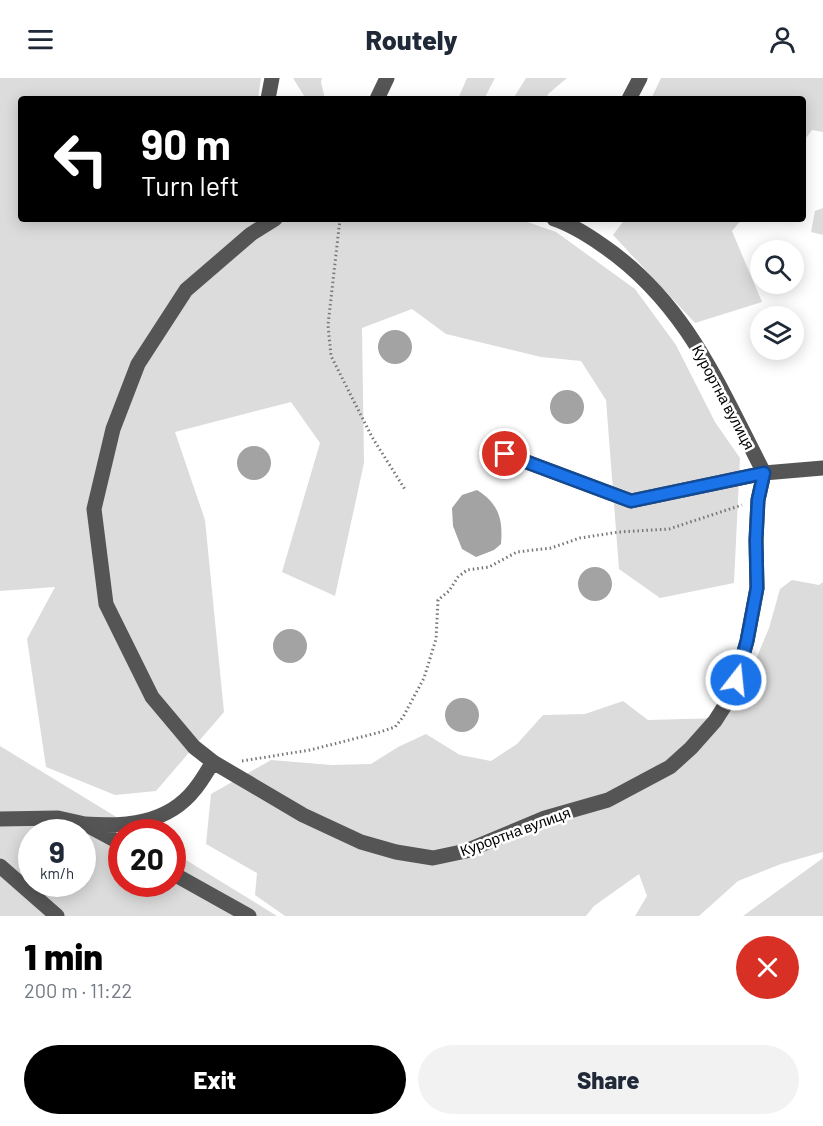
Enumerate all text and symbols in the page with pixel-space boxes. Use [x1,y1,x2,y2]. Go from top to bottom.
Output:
icon: menu [24,23,57,56]
text: Routely [365,23,458,55]
icon: person [766,23,799,56]
text: 90 m [141,118,231,168]
icon: left [42,120,120,198]
text: Turn left [141,169,239,201]
map controls [750,240,804,360]
button: search [750,240,804,294]
button: layers [750,306,804,360]
street label: Курортна вулиця [689,342,759,452]
pin [479,428,530,479]
icon: arrive [488,437,521,470]
position arrow [704,648,768,712]
street label: Курортна вулиця [457,803,573,859]
speed limit sign: 20 [108,819,186,897]
text: 9 [49,833,65,869]
text: km/h [40,864,74,882]
text: 1 min [24,934,103,977]
button: close [736,936,799,999]
text: 200 m · 11:22 [24,978,132,1002]
button: Exit [24,1045,406,1114]
button: Share [418,1045,799,1114]

